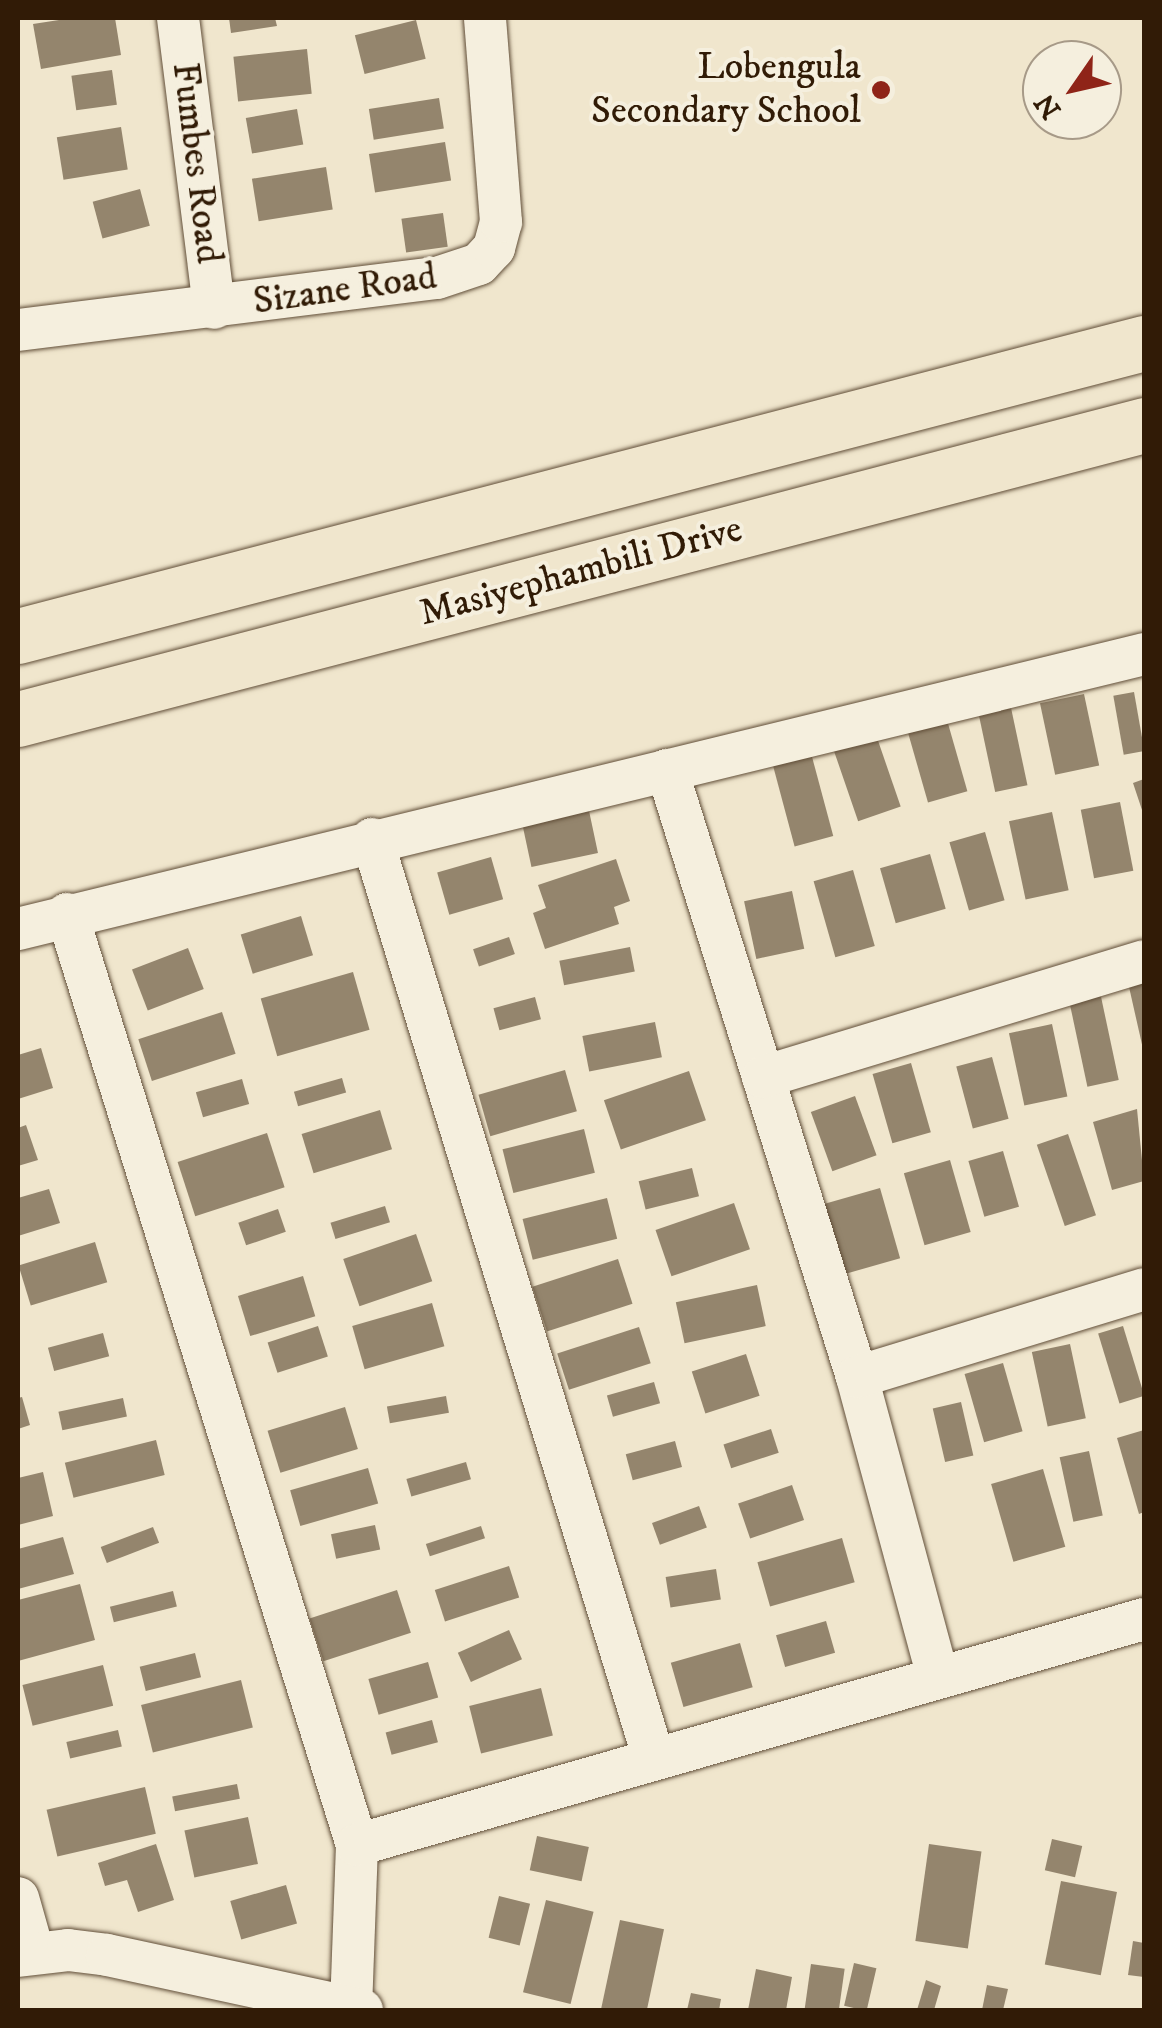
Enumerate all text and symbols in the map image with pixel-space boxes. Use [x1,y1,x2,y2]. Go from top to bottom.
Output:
north arrow [1022,40,1122,140]
place label: Lobengula Secondary School [591,45,861,134]
street label: Fumbes Road [161,60,231,266]
marker: Lobengula Secondary School [870,79,892,101]
text: N [1027,87,1069,125]
street label: Sizane Road [250,255,440,325]
street label: Masiyephambili Drive [415,507,747,637]

